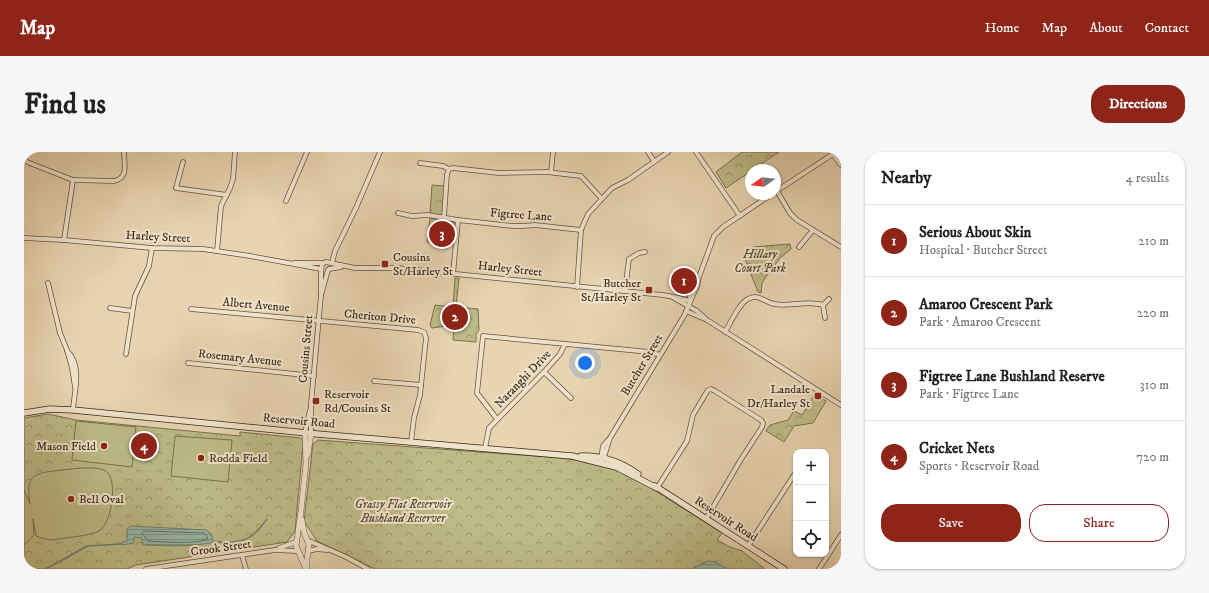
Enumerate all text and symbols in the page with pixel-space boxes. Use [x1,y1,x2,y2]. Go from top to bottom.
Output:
text: Map [20,17,55,40]
text: Home [985,19,1019,37]
text: Map [1041,19,1067,37]
text: About [1089,19,1123,37]
text: Contact [1145,19,1189,37]
button: Directions [1091,85,1185,123]
text: Find us [24,87,106,122]
north arrow [745,164,781,200]
text: Nearby [881,167,931,189]
text: 4 results [1126,170,1169,186]
street label: Figtree Lane [490,205,552,225]
pin: 3 [429,219,455,249]
text: Serious About Skin [919,223,1031,242]
street label: Harley Street [125,228,191,246]
text: 1 [892,233,896,249]
text: 210 m [1138,233,1169,249]
text: Hospital · Butcher Street [919,242,1047,258]
park label: Hillary Court Park [734,247,786,276]
place label: Cousins St/Harley St [393,250,453,279]
street label: Harley Street [477,258,543,280]
marker: Cousins St/Harley St [380,259,390,269]
pin: 1 [671,266,697,296]
place label: Butcher St/Harley St [581,276,642,305]
marker: Butcher St/Harley St [644,285,654,295]
street label: Albert Avenue [222,295,290,315]
text: Amaroo Crescent Park [919,295,1053,314]
pin: 2 [442,302,468,332]
text: 2 [891,305,897,321]
text: 220 m [1137,305,1169,321]
street label: Cheriton Drive [344,306,417,328]
street label: Cousins Street [296,314,316,384]
text: Park · Amaroo Crescent [919,314,1041,330]
street label: Butcher Street [618,331,666,398]
street label: Rosemary Avenue [197,346,283,370]
street label: Naranghi Drive [492,347,554,411]
your location [575,353,595,373]
text: Figtree Lane Bushland Reserve [919,367,1105,386]
text: 3 [892,377,896,393]
text: 310 m [1140,377,1169,393]
place label: Landale Dr/Harley St [747,382,810,411]
text: Park · Figtree Lane [919,386,1019,402]
place label: Reservoir Rd/Cousins St [324,387,391,416]
marker: Landale Dr/Harley St [813,391,823,401]
marker: Reservoir Rd/Cousins St [311,396,321,406]
street label: Reservoir Road [262,410,336,432]
pin: 4 [131,431,157,461]
place label: Mason Field [36,439,96,454]
text: Cricket Nets [919,439,994,458]
marker: Mason Field [99,441,109,451]
map controls [793,449,829,557]
button: + [793,449,829,485]
text: 4 [890,449,898,465]
text: 720 m [1136,449,1169,465]
place label: Rodda Field [209,451,267,466]
marker: Rodda Field [196,453,206,463]
text: Sports · Reservoir Road [919,458,1039,474]
button: − [793,485,829,521]
place label: Bell Oval [79,492,124,507]
street label: Reservoir Road [691,493,761,545]
marker: Bell Oval [66,494,76,504]
park label: Grassy Flat Reservoir Bushland Reserver [355,497,453,526]
button: Save [881,504,1021,542]
button: Share [1029,504,1169,542]
button: locate [793,521,829,557]
street label: Crook Street [190,536,252,560]

